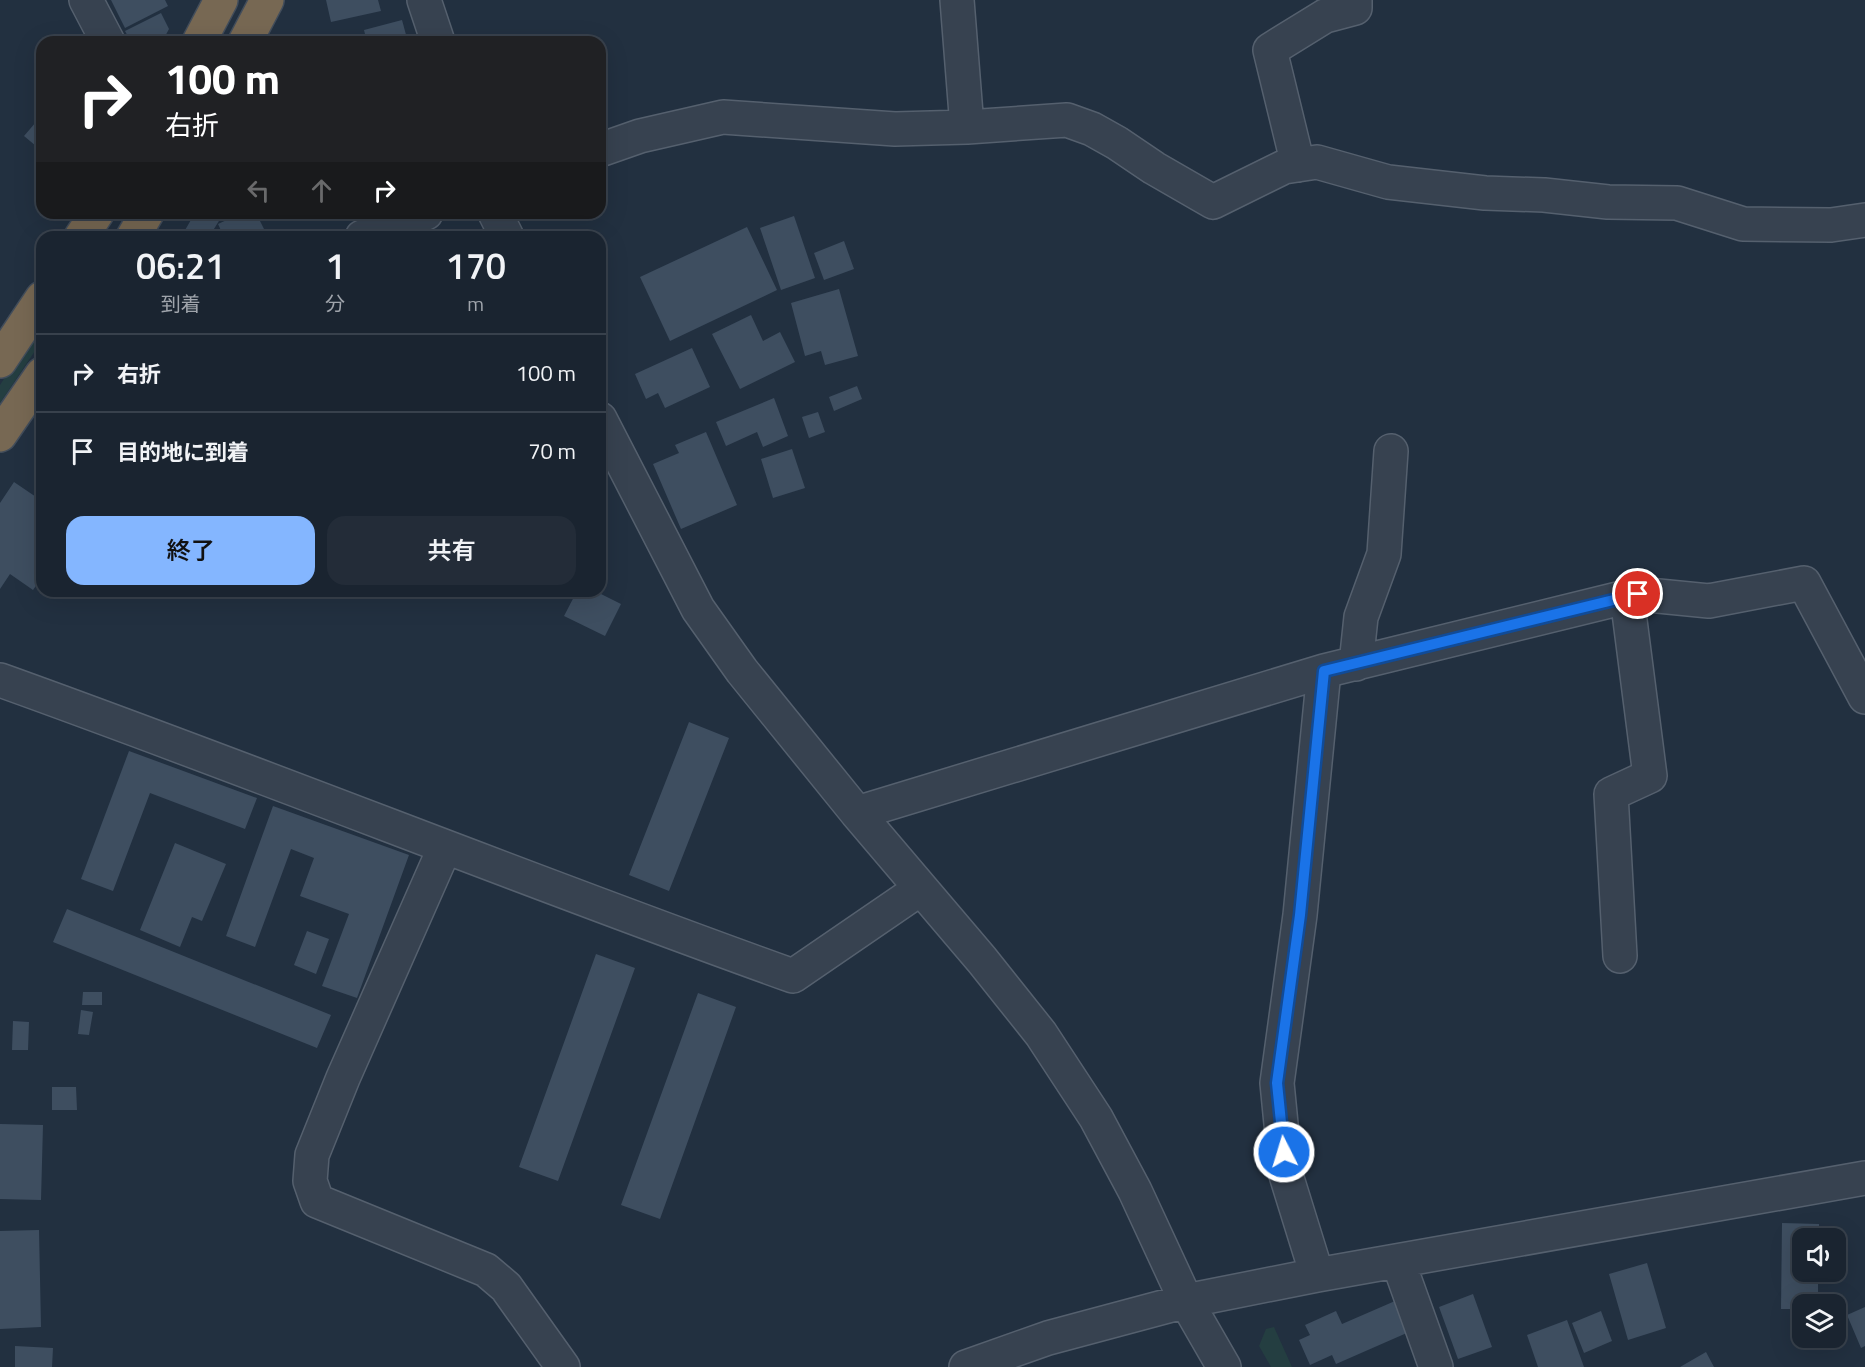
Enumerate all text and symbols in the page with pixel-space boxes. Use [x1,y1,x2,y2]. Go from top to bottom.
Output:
text: 100 m [165,46,280,110]
icon: right [66,60,144,138]
text: 右折 [165,104,219,145]
icon: left [242,174,275,207]
icon: ahead [305,174,338,207]
icon: right [368,174,401,207]
text: 06:21 [136,238,225,293]
text: 1 [325,238,345,293]
text: 170 [445,238,506,293]
text: 到着 [161,288,201,319]
text: 分 [325,288,345,319]
text: m [467,288,484,319]
text: 100 m [516,356,576,390]
icon: right [66,357,99,390]
text: 右折 [117,357,161,391]
text: 70 m [528,434,576,468]
icon: arrive [66,435,99,468]
text: 目的地に到着 [117,435,249,469]
button: 終了 [66,516,315,585]
button: 共有 [327,516,576,585]
pin [1612,568,1663,619]
icon: arrive [1621,577,1654,610]
position arrow [1252,1120,1316,1184]
map controls [1792,1228,1846,1348]
button: sound [1792,1228,1846,1282]
button: layers [1792,1294,1846,1348]

